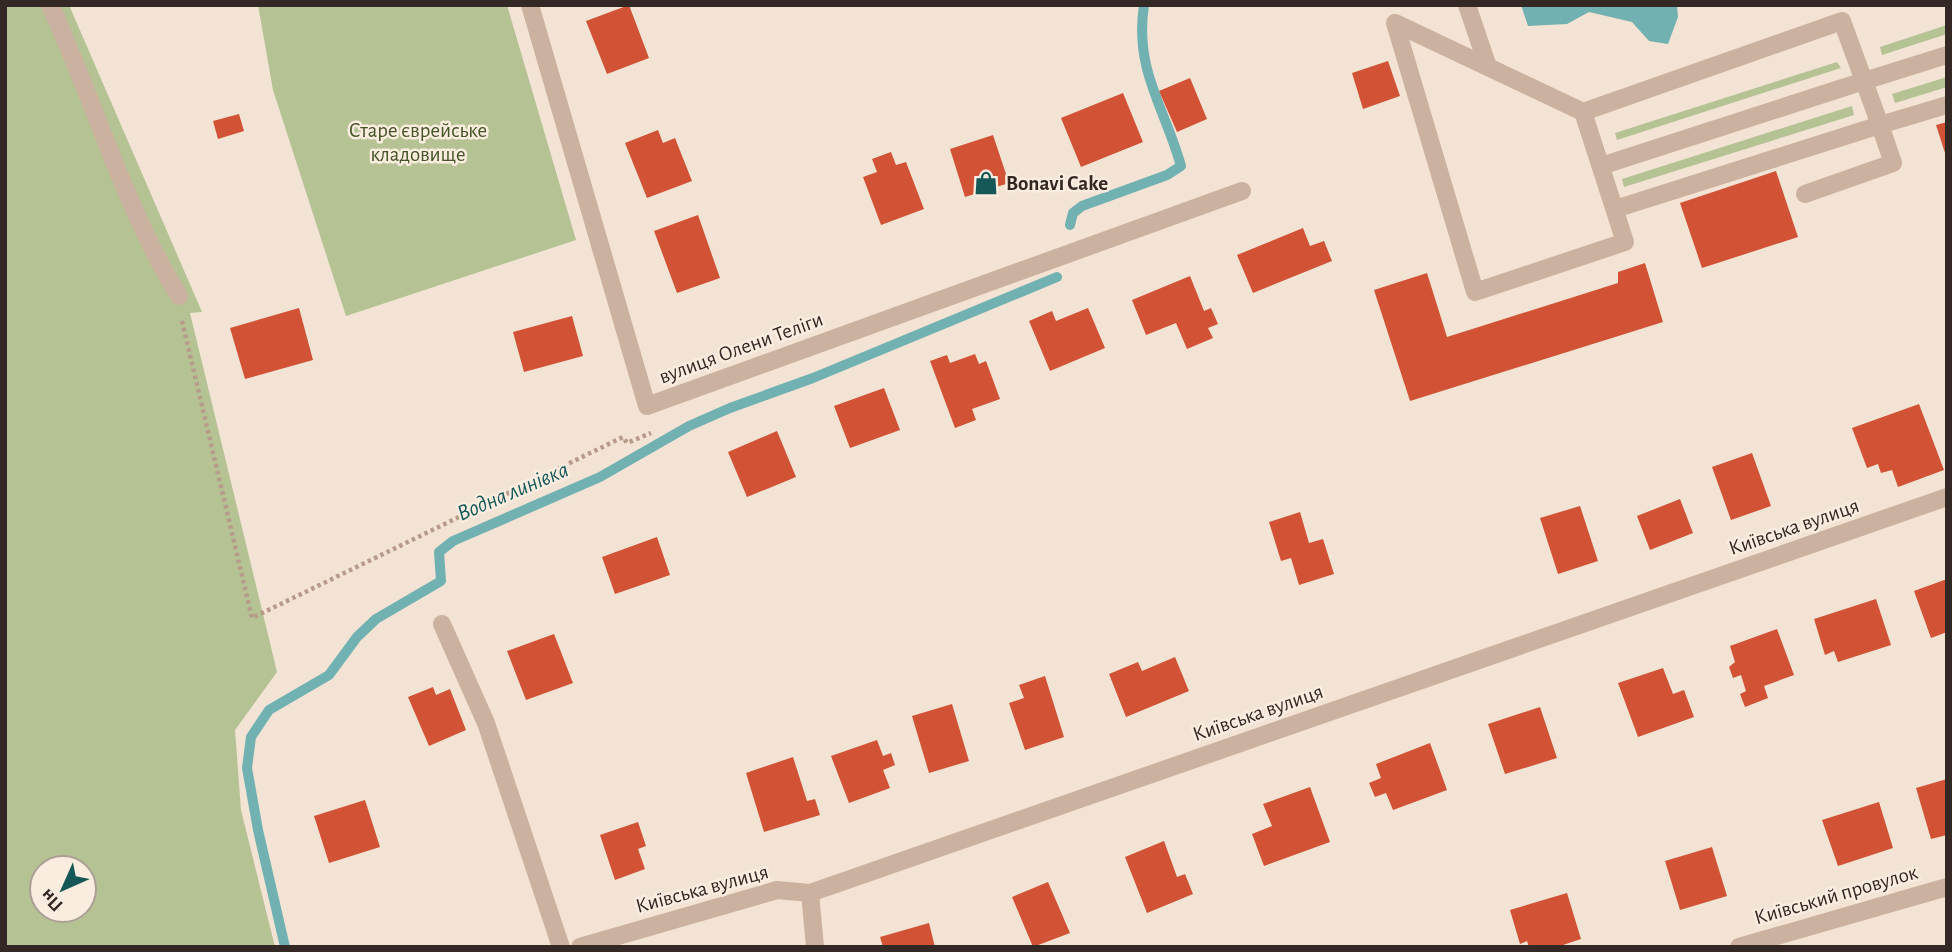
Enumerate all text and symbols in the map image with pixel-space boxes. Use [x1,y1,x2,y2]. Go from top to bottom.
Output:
park label: Старе єврейське кладовище [349,120,487,165]
shop icon: Bonavi Cake [972,169,1000,197]
place label: Bonavi Cake [1006,173,1108,194]
street label: вулиця Олени Теліги [656,309,826,387]
water label: Водна линівка [454,458,572,526]
street label: Київська вулиця [1726,495,1862,559]
street label: Київська вулиця [1190,681,1326,745]
north arrow [28,854,98,924]
street label: Київська вулиця [633,861,771,917]
street label: Київський провулок [1752,862,1920,928]
text: Пн [37,885,67,915]

